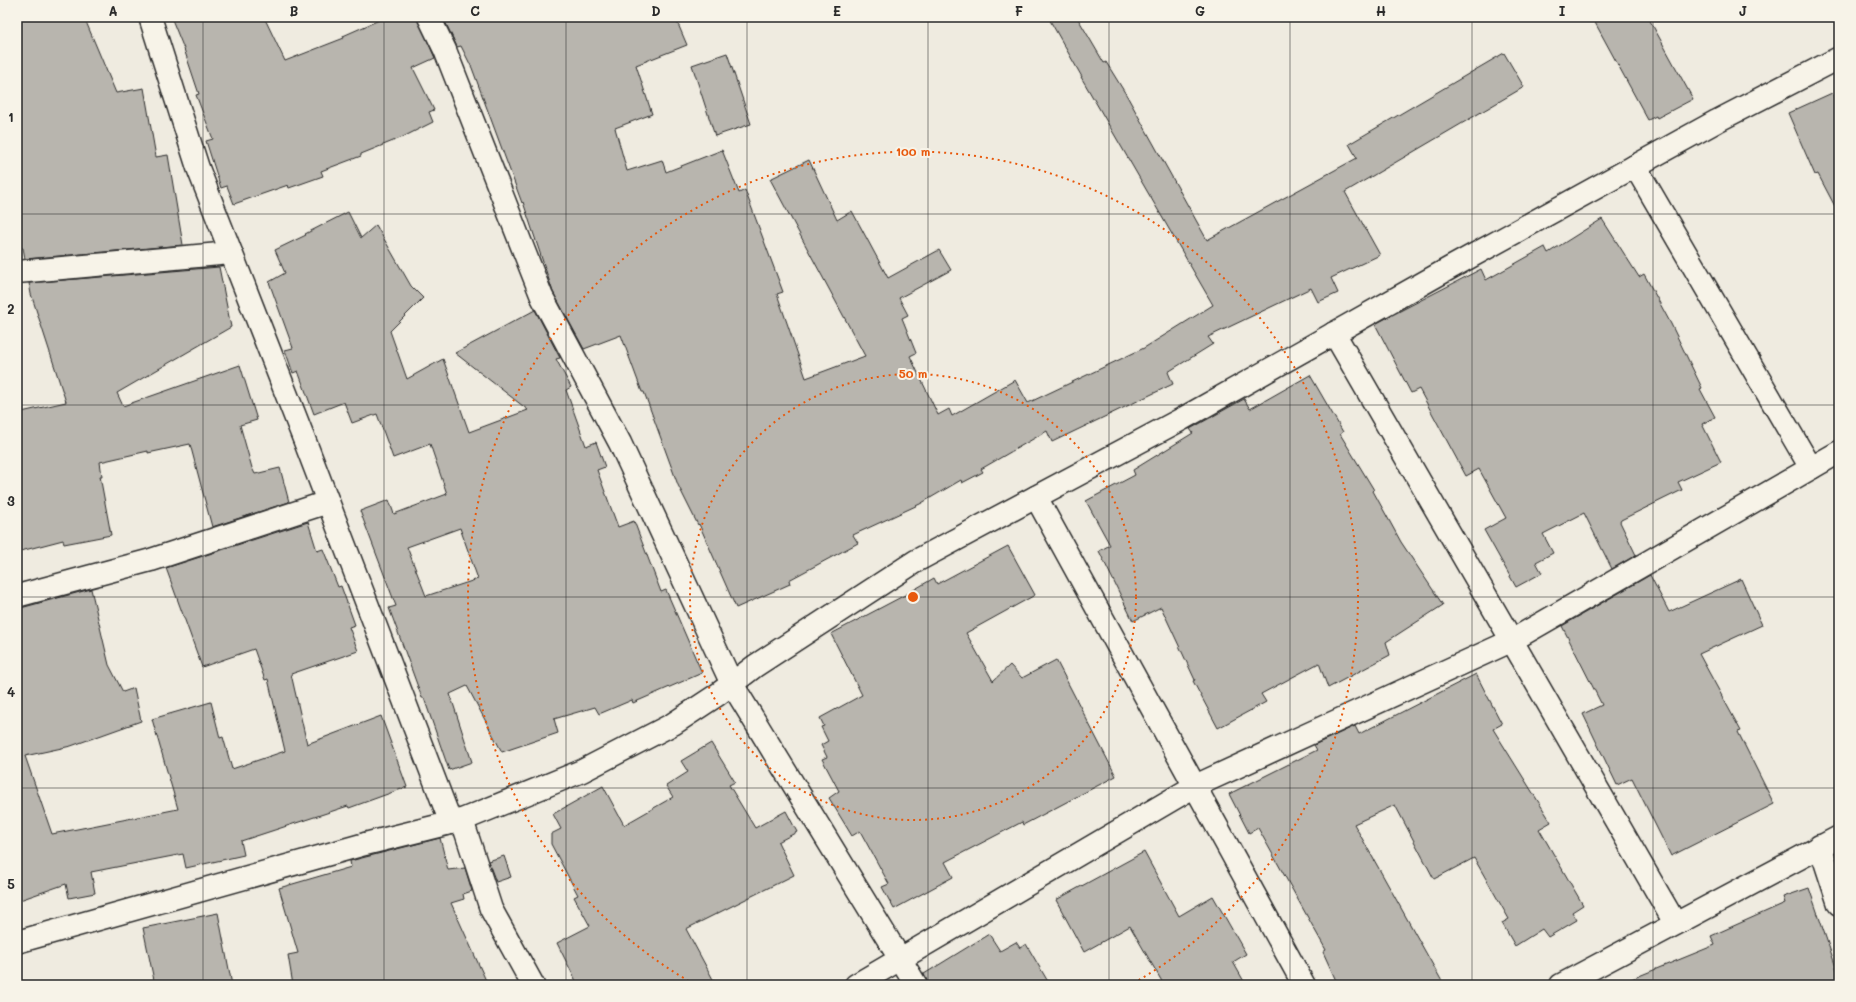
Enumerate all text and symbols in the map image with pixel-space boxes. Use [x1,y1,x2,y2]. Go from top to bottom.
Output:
text: A [108,2,118,19]
text: B [290,2,299,19]
text: C [470,2,480,19]
text: D [651,2,661,19]
text: E [833,2,841,19]
text: F [1015,2,1023,19]
text: G [1195,2,1205,19]
text: H [1376,2,1386,19]
text: I [1559,2,1566,19]
text: J [1739,2,1747,19]
text: 1 [8,108,14,125]
text: 100 m [896,143,930,159]
text: 2 [7,300,15,317]
text: 50 m [899,365,927,381]
text: 3 [7,492,15,509]
centre of rings [906,590,920,604]
text: 4 [7,683,15,700]
text: 5 [7,875,15,892]

